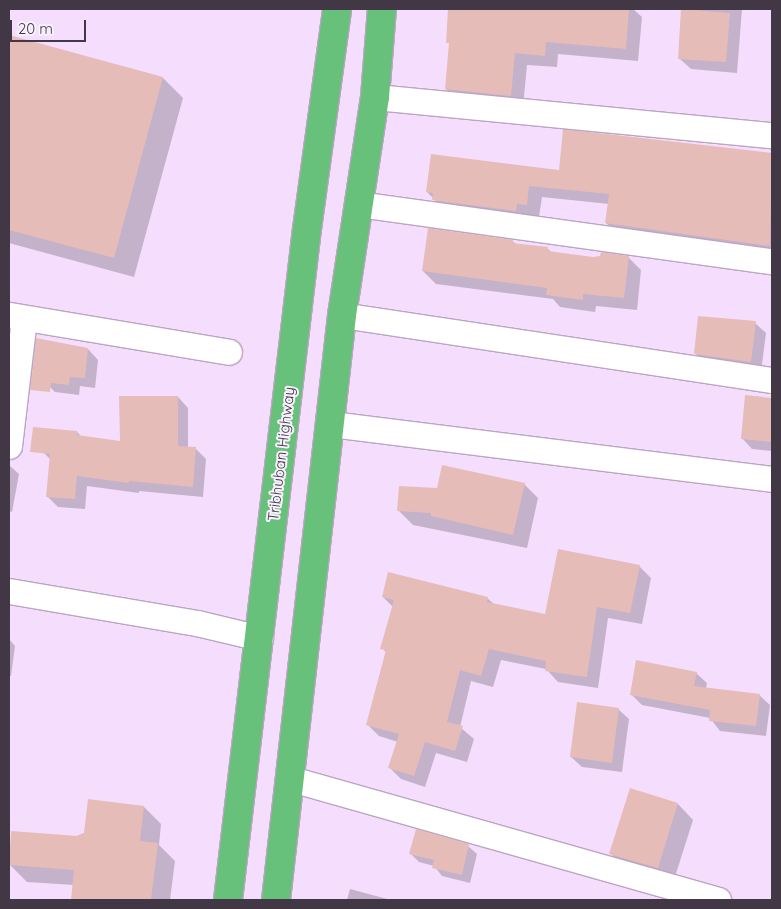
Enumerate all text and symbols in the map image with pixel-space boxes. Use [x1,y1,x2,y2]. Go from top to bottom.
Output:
scale bar [12,10,89,42]
text: 20 m [18,19,53,38]
street label: Tribhuban Highway [264,386,298,522]

